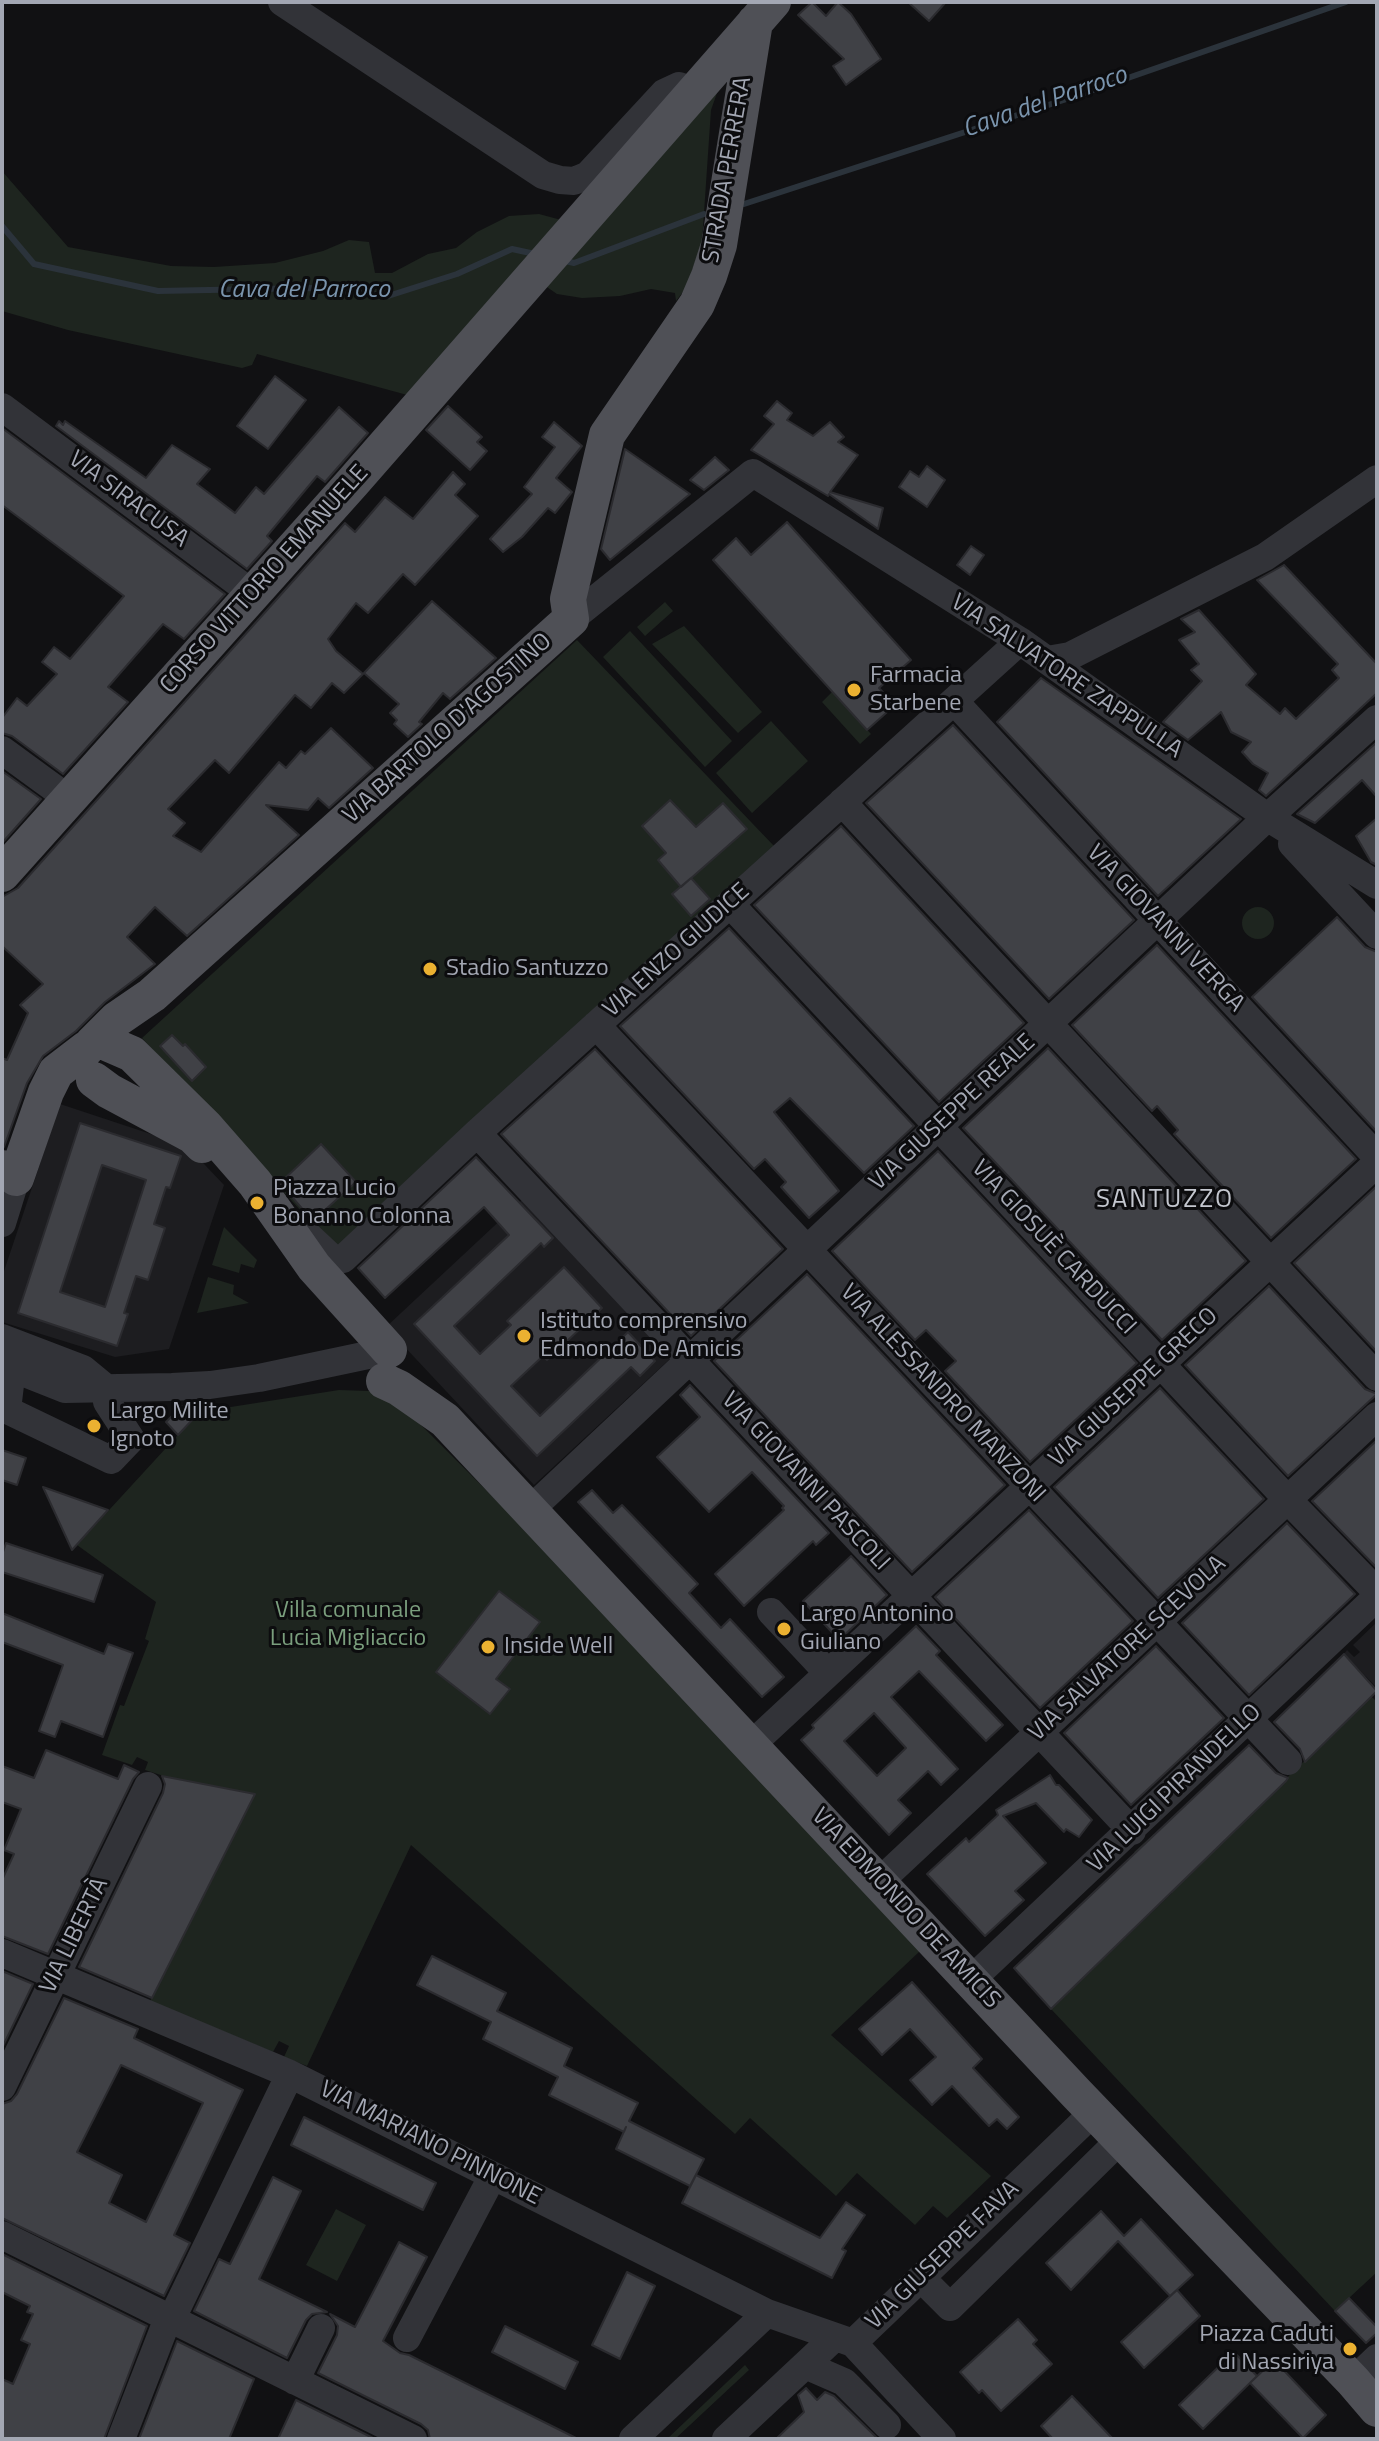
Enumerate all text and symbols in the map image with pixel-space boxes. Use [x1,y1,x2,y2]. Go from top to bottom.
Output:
water label: Cava del Parroco [959,60,1131,146]
street label: STRADA PERRERA [697,75,759,265]
water label: Cava del Parroco [218,275,390,307]
street label: VIA SIRACUSA [62,446,194,554]
street label: CORSO VITTORIO EMANUELE [155,460,375,700]
street label: VIA SALVATORE ZAPPULLA [945,589,1187,765]
street label: VIA BARTOLO D'AGOSTINO [338,628,558,830]
place label: Farmacia Starbene [870,662,962,718]
marker: Farmacia Starbene [845,681,863,699]
street label: VIA GIOVANNI VERGA [1080,839,1250,1019]
street label: VIA ENZO GIUDICE [598,878,756,1024]
place label: Stadio Santuzzo [446,955,609,983]
marker: Stadio Santuzzo [421,960,439,978]
street label: VIA GIUSEPPE REALE [864,1029,1042,1197]
street label: VIA GIOSUÈ CARDUCCI [965,1155,1141,1341]
place label: Piazza Lucio Bonanno Colonna [273,1175,451,1231]
district label: SANTUZZO [1096,1185,1234,1217]
marker: Piazza Lucio Bonanno Colonna [248,1194,266,1212]
street label: VIA ALESSANDRO MANZONI [833,1279,1051,1509]
street label: VIA GIUSEPPE GRECO [1044,1302,1224,1474]
place label: Istituto comprensivo Edmondo De Amicis [540,1308,747,1364]
marker: Istituto comprensivo Edmondo De Amicis [515,1327,533,1345]
street label: VIA GIOVANNI PASCOLI [715,1387,895,1577]
place label: Largo Milite Ignoto [110,1398,229,1454]
marker: Largo Milite Ignoto [85,1417,103,1435]
street label: VIA SALVATORE SCEVOLA [1023,1550,1233,1748]
park label: Villa comunale Lucia Migliaccio [270,1597,426,1653]
place label: Largo Antonino Giuliano [800,1601,954,1657]
marker: Largo Antonino Giuliano [775,1620,793,1638]
place label: Inside Well [504,1633,613,1661]
marker: Inside Well [479,1638,497,1656]
street label: VIA LUIGI PIRANDELLO [1082,1699,1268,1879]
street label: VIA EDMONDO DE AMICIS [805,1803,1005,2015]
street label: VIA LIBERTÀ [35,1873,115,1999]
street label: VIA MARIANO PINNONE [315,2076,545,2212]
street label: VIA GIUSEPPE FAVA [860,2176,1026,2336]
place label: Piazza Caduti di Nassiriya [1199,2321,1334,2377]
marker: Piazza Caduti di Nassiriya [1341,2340,1359,2358]

